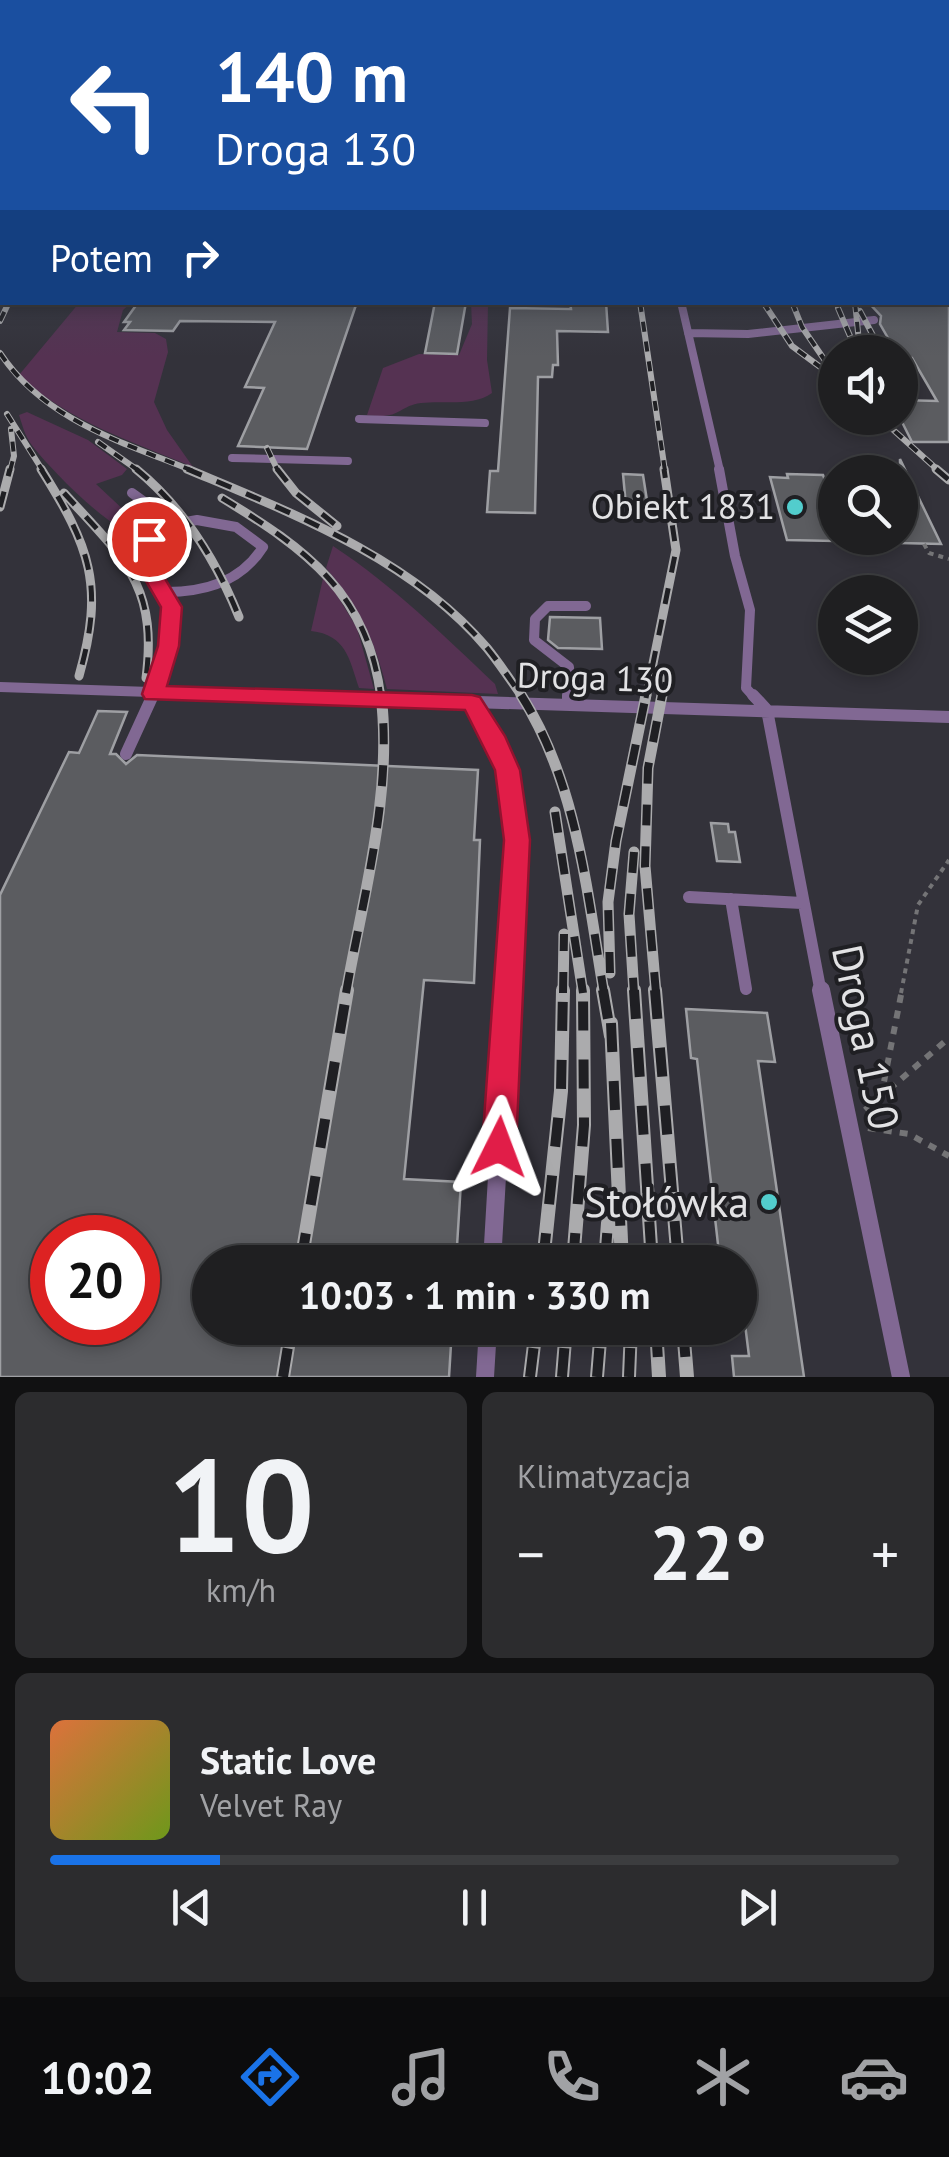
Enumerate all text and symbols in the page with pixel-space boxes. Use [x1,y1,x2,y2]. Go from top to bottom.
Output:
text: 140 m [215,31,408,121]
icon: left [50,40,180,170]
text: Droga 130 [215,119,416,177]
icon: right [173,230,228,285]
text: Potem [50,233,153,282]
map controls [818,335,918,675]
button: sound [818,335,918,435]
button: search [818,455,918,555]
place label: Obiekt 1831 [591,483,775,529]
marker: Obiekt 1831 [784,496,806,518]
pin [107,497,192,582]
icon: arrive [122,512,177,567]
button: layers [818,575,918,675]
street label: Droga 130 [516,651,674,703]
street label: Droga 150 [820,939,913,1134]
position arrow [447,1095,551,1199]
place label: Stołówka [584,1174,749,1229]
marker: Stołówka [758,1191,780,1213]
speed limit sign: 20 [30,1215,160,1345]
text: 10:03 · 1 min · 330 m [299,1270,650,1319]
text: 10 [167,1420,315,1588]
text: Klimatyzacja [517,1455,691,1497]
text: 22° [649,1504,767,1601]
text: − [517,1518,545,1589]
text: + [871,1518,899,1589]
text: km/h [206,1569,276,1611]
text: Static Love [200,1735,376,1784]
text: Velvet Ray [200,1784,342,1826]
icon: previous [164,1880,219,1935]
icon: pause [447,1880,502,1935]
icon: next [730,1880,785,1935]
icon: directions [235,2042,305,2112]
icon: music [386,2042,456,2112]
icon: phone [537,2042,607,2112]
icon: climate [688,2042,758,2112]
icon: car [839,2042,909,2112]
text: 10:02 [40,2048,155,2106]

